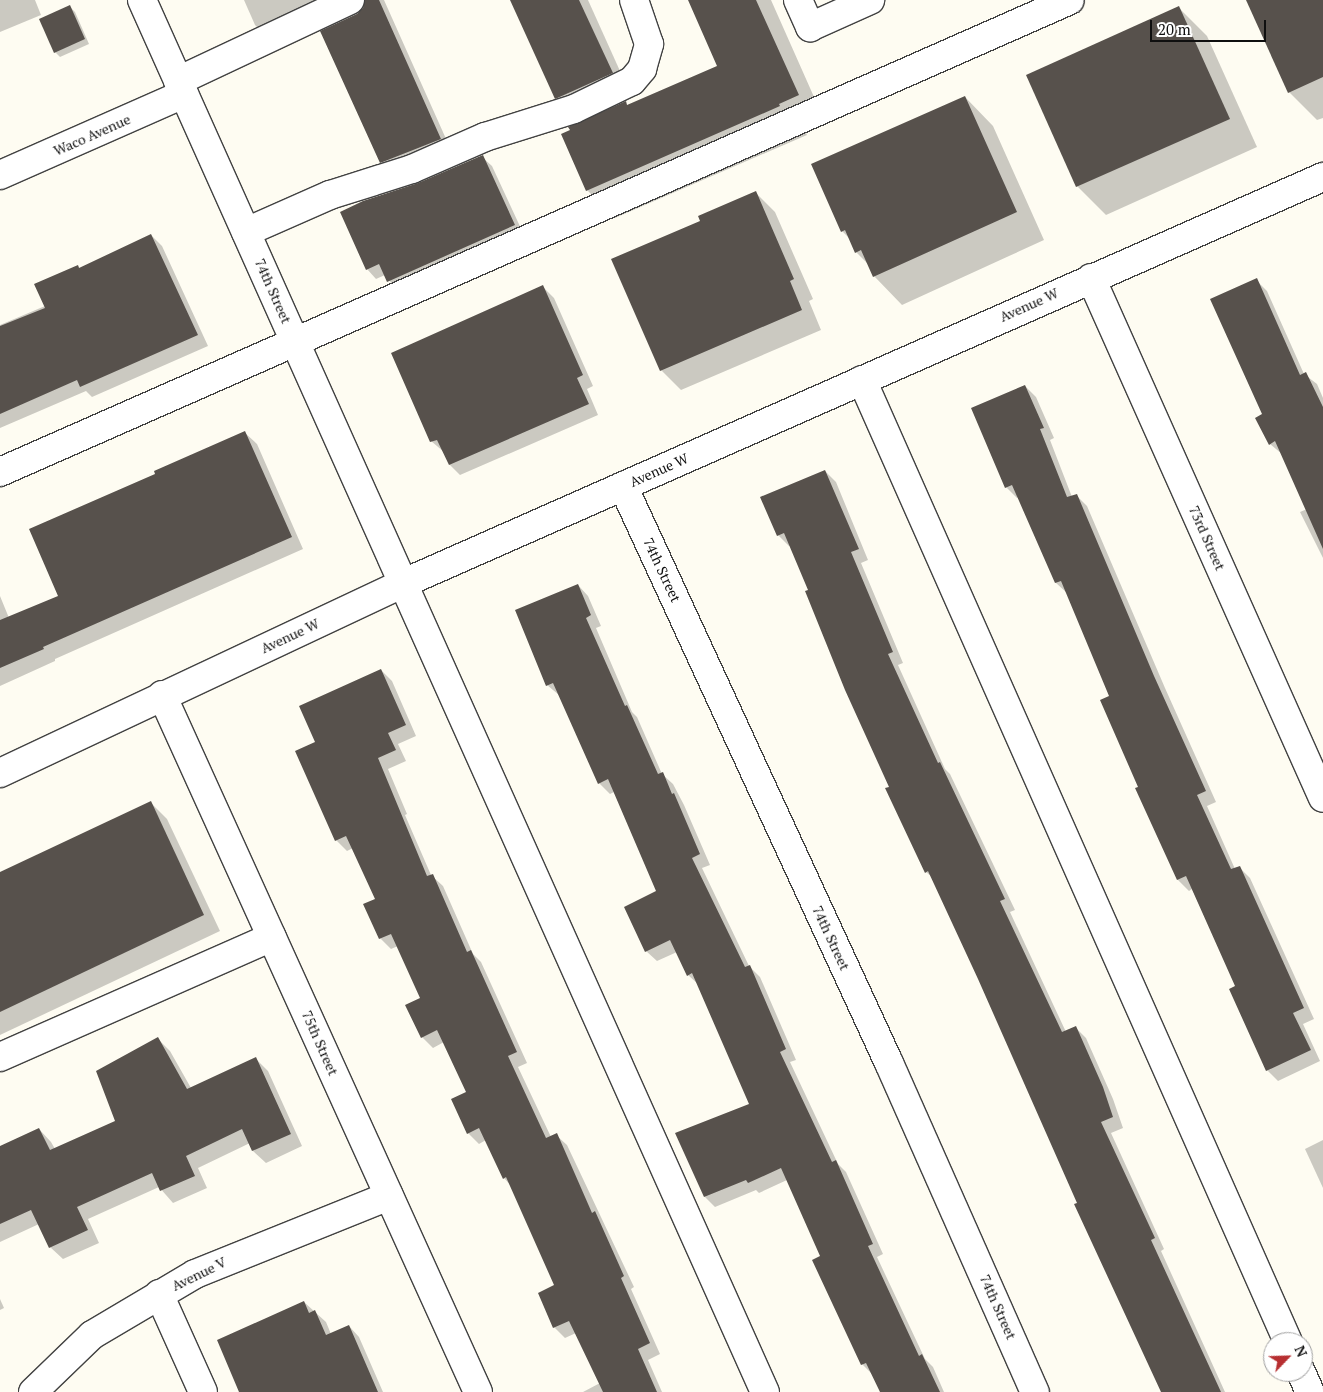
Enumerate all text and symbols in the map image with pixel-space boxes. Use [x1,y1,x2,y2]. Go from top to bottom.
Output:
scale bar [1153,10,1269,42]
text: 20 m [1158,19,1191,39]
street label: Waco Avenue [51,111,133,159]
street label: 74th Street [251,256,295,326]
street label: Avenue W [997,285,1061,325]
street label: Avenue W [627,450,691,490]
street label: 73rd Street [1185,503,1229,573]
street label: 74th Street [640,535,684,605]
street label: Avenue W [258,615,322,657]
street label: 74th Street [809,903,853,973]
street label: 75th Street [298,1008,342,1078]
street label: Avenue V [169,1254,229,1294]
street label: 74th Street [976,1272,1020,1342]
north arrow [1263,1332,1313,1382]
text: N [1290,1342,1312,1360]

